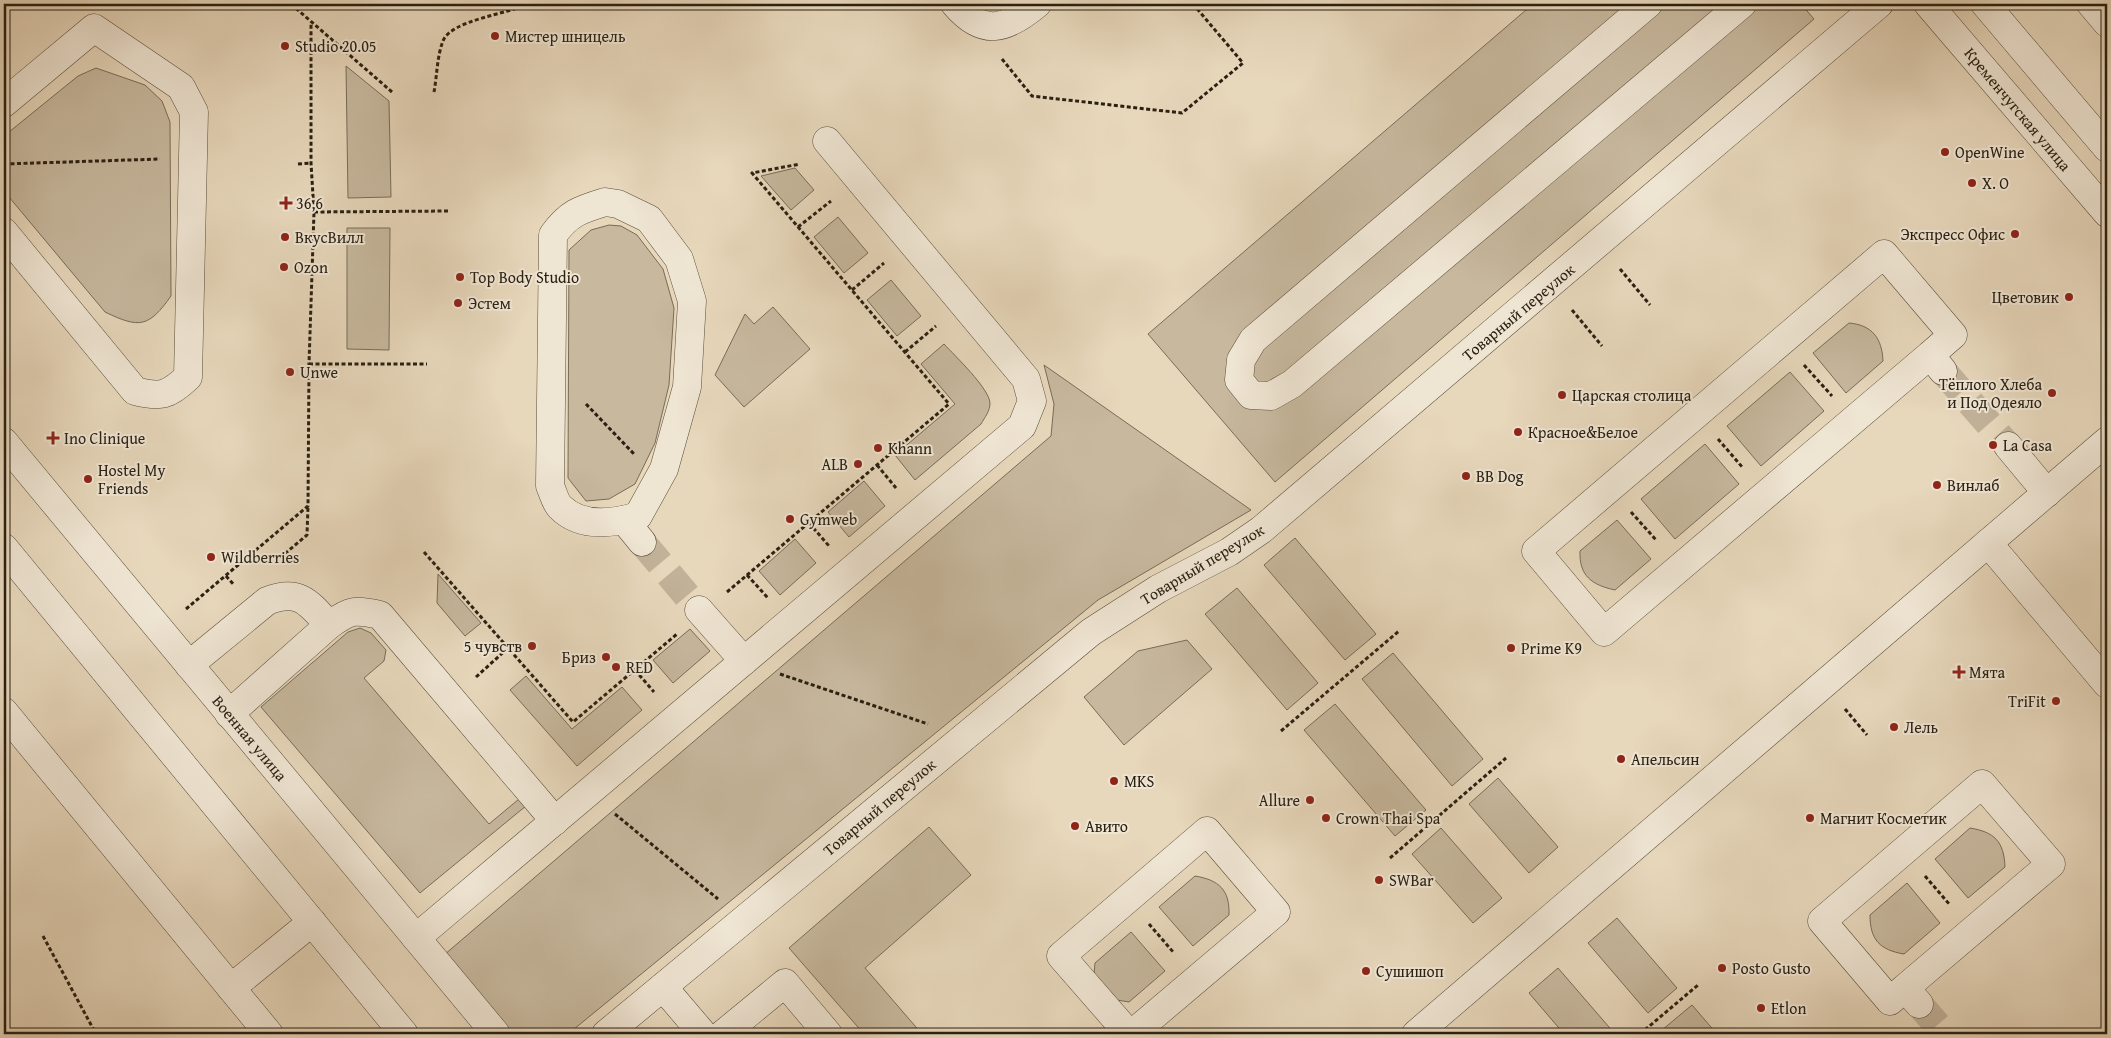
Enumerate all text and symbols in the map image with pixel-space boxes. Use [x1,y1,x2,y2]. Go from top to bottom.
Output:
place label: Мистер шницель [505,24,626,48]
marker: Мистер шницель [489,30,501,42]
place label: Studio 20.05 [295,34,377,58]
marker: Studio 20.05 [279,40,291,52]
street label: Кременчугская улица [1959,42,2077,177]
place label: OpenWine [1955,140,2024,164]
marker: OpenWine [1939,146,1951,158]
place label: X. O [1982,171,2009,195]
marker: X. O [1966,177,1978,189]
place label: 36,6 [296,191,323,215]
marker: 36,6 [280,197,292,209]
place label: Экспресс Офис [1900,222,2005,246]
place label: ВкусВилл [295,225,364,249]
marker: Экспресс Офис [2009,228,2021,240]
marker: ВкусВилл [279,231,291,243]
place label: Ozon [294,255,328,279]
street label: Товарный переулок [1456,257,1580,366]
marker: Ozon [278,261,290,273]
place label: Top Body Studio [470,265,579,289]
marker: Top Body Studio [454,271,466,283]
place label: Цветовик [1992,285,2060,309]
place label: Эстем [468,291,511,315]
marker: Цветовик [2063,291,2075,303]
marker: Эстем [452,297,464,309]
place label: Unwe [300,360,338,384]
marker: Unwe [284,366,296,378]
place label: Тёплого Хлеба и Под Одеяло [1939,372,2042,414]
place label: Царская столица [1572,383,1692,407]
marker: Тёплого Хлеба и Под Одеяло [2046,387,2058,399]
marker: Царская столица [1556,389,1568,401]
place label: Красное&Белое [1528,420,1638,444]
place label: Ino Clinique [64,426,145,450]
marker: Красное&Белое [1512,426,1524,438]
marker: Ino Clinique [46,431,60,445]
place label: La Casa [2003,433,2052,457]
place label: Khann [888,436,932,460]
marker: La Casa [1987,439,1999,451]
marker: Khann [872,442,884,454]
place label: ALB [821,452,848,476]
place label: Hostel My Friends [98,458,165,500]
marker: ALB [852,458,864,470]
place label: BB Dog [1476,464,1524,488]
marker: BB Dog [1460,470,1472,482]
marker: Hostel My Friends [82,473,94,485]
place label: Винлаб [1947,473,1999,497]
marker: Винлаб [1931,479,1943,491]
place label: Gymweb [800,507,857,531]
marker: Gymweb [784,513,796,525]
street label: Товарный переулок [1135,517,1269,611]
place label: Wildberries [221,545,299,569]
marker: Wildberries [205,551,217,563]
place label: 5 чувств [464,634,522,658]
place label: Prime K9 [1521,636,1582,660]
marker: 5 чувств [526,640,538,652]
marker: Prime K9 [1505,642,1517,654]
place label: Бриз [562,645,596,669]
marker: Бриз [600,651,612,663]
place label: RED [626,655,653,679]
place label: Мята [1969,660,2005,684]
marker: RED [610,661,622,673]
marker: Мята [1953,666,1965,678]
place label: TriFit [2008,689,2046,713]
street label: Военная улица [207,690,293,787]
marker: TriFit [2050,695,2062,707]
place label: Лель [1904,715,1938,739]
marker: Лель [1888,721,1900,733]
place label: Апельсин [1631,747,1699,771]
street label: Товарный переулок [817,752,941,861]
marker: Апельсин [1615,753,1627,765]
place label: MKS [1124,769,1155,793]
marker: MKS [1108,775,1120,787]
place label: Allure [1259,788,1300,812]
marker: Allure [1304,794,1316,806]
place label: Crown Thai Spa [1336,806,1441,830]
place label: Магнит Косметик [1820,806,1947,830]
marker: Crown Thai Spa [1320,812,1332,824]
marker: Магнит Косметик [1804,812,1816,824]
place label: Авито [1085,814,1128,838]
marker: Авито [1069,820,1081,832]
place label: SWBar [1389,868,1434,892]
marker: SWBar [1373,874,1385,886]
place label: Posto Gusto [1732,956,1811,980]
place label: Сушишоп [1376,959,1444,983]
marker: Posto Gusto [1716,962,1728,974]
marker: Сушишоп [1360,965,1372,977]
place label: Etlon [1771,996,1806,1020]
marker: Etlon [1755,1002,1767,1014]

